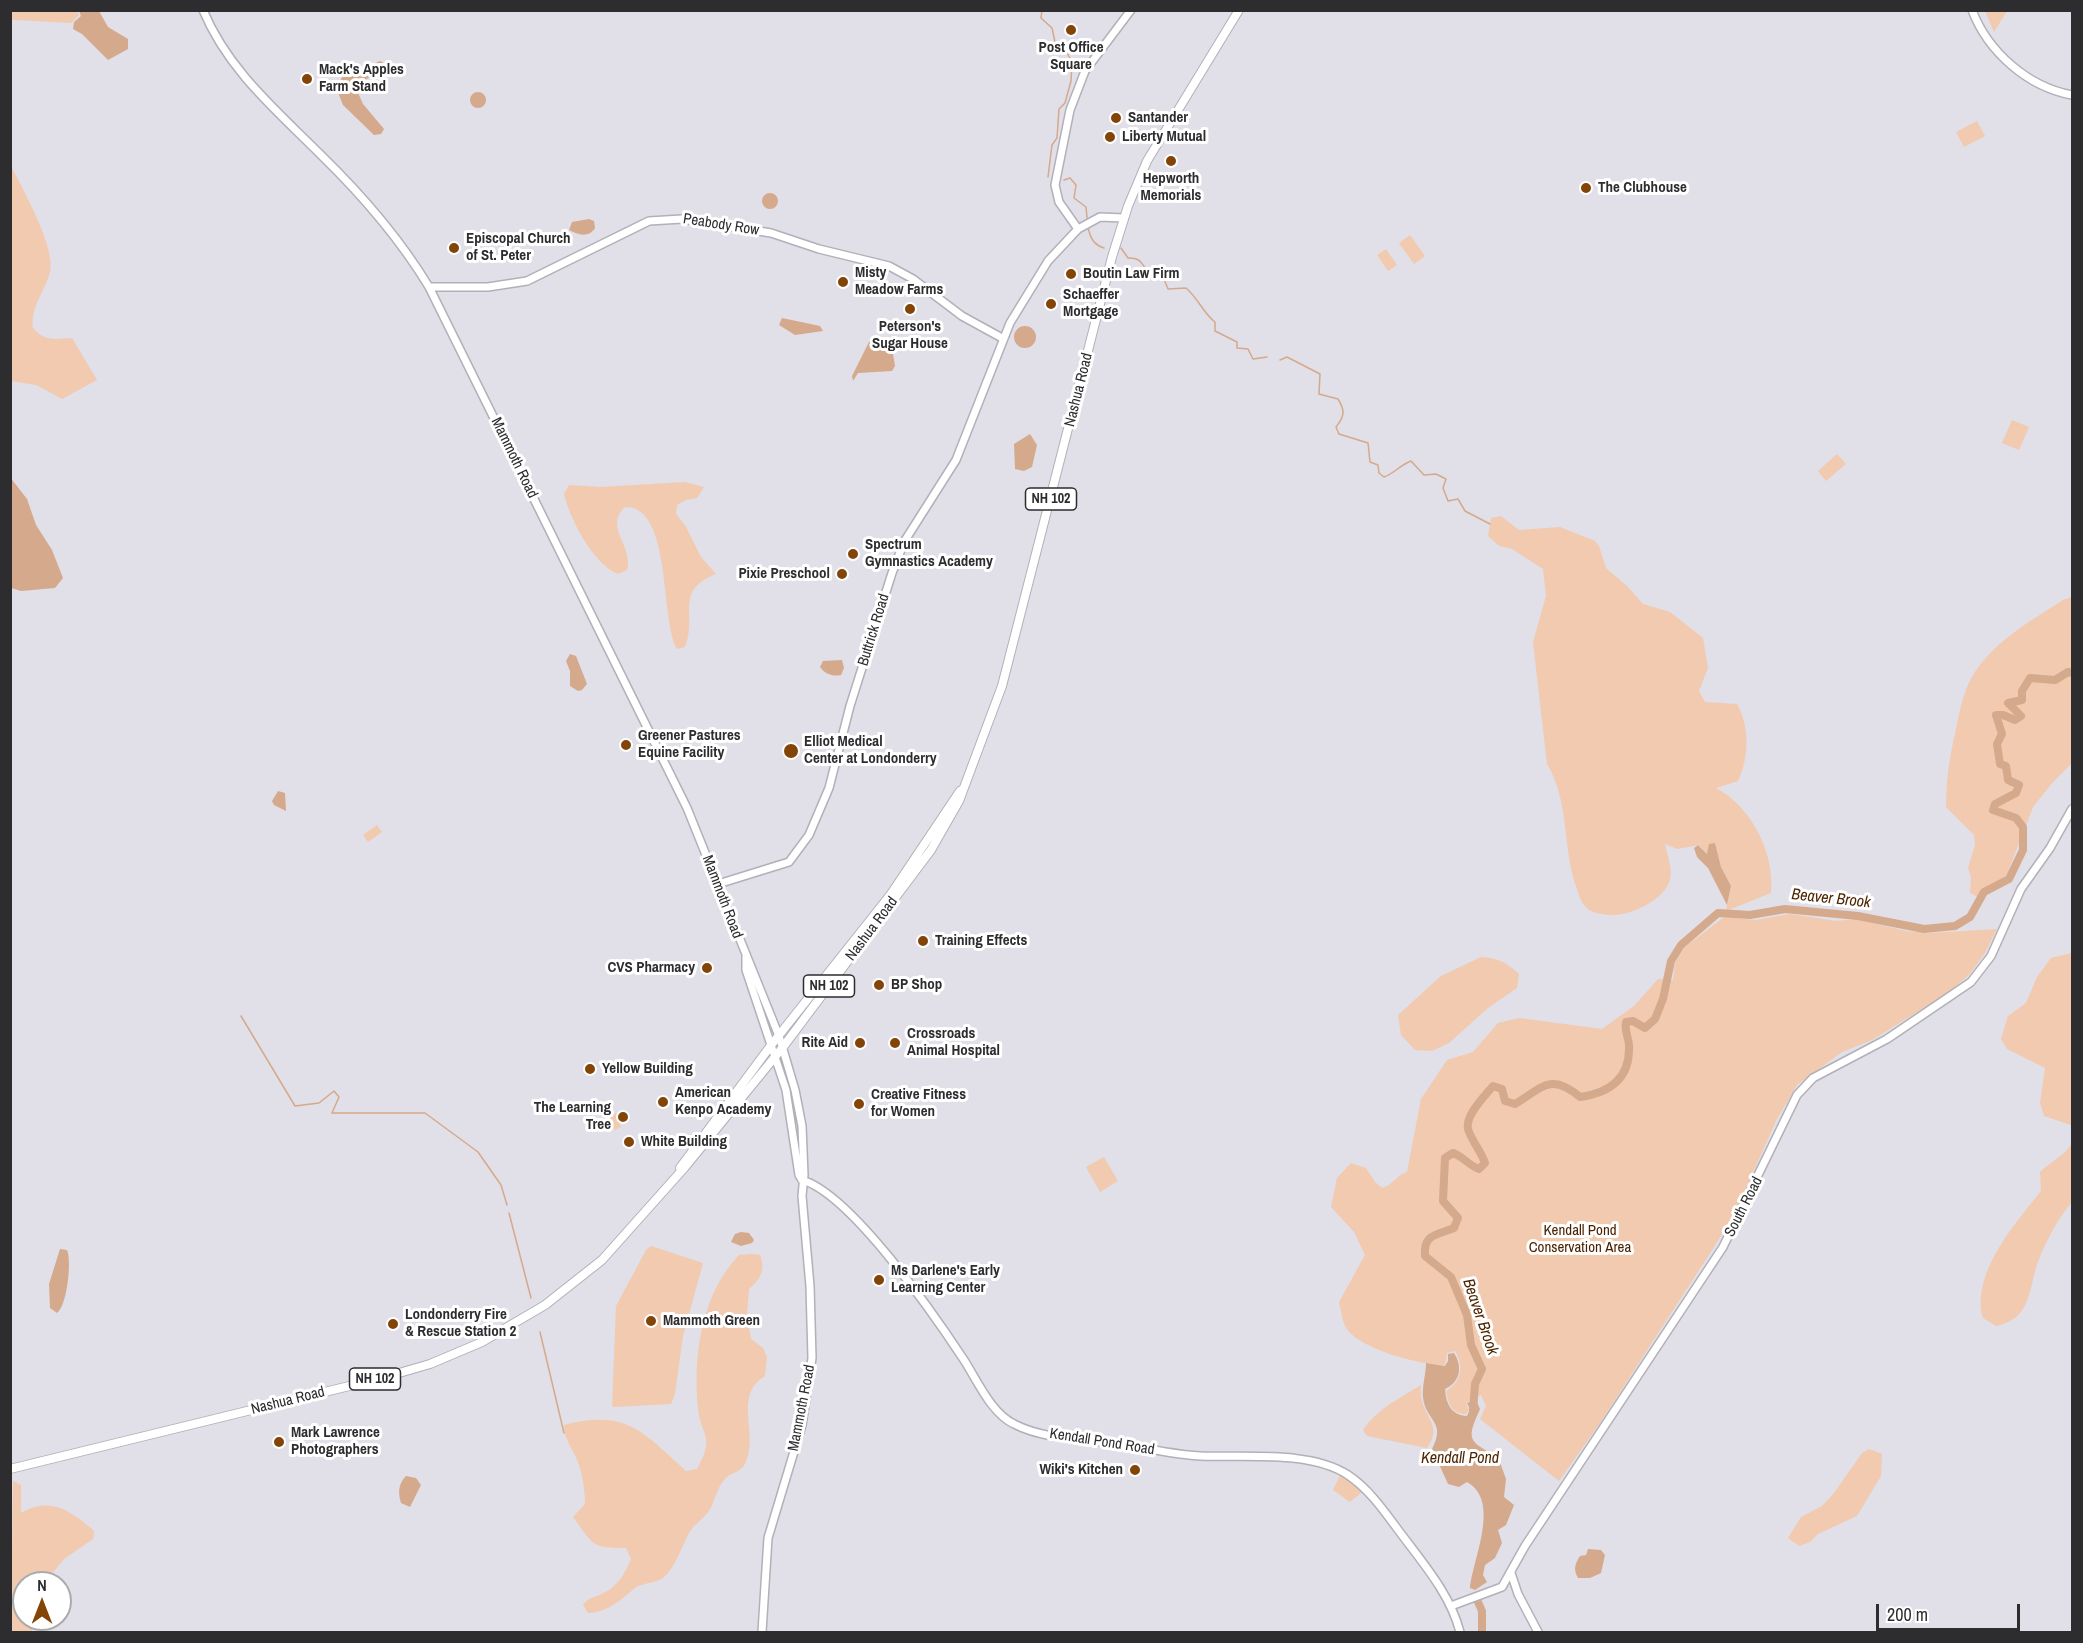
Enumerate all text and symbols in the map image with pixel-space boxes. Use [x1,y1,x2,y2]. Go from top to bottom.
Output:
marker: Post Office Square [1064,23,1078,37]
place label: Post Office Square [1039,39,1103,74]
place label: Mack's Apples Farm Stand [319,61,404,96]
marker: Mack's Apples Farm Stand [300,72,314,86]
place label: Santander [1128,109,1188,127]
marker: Santander [1109,111,1123,125]
place label: Liberty Mutual [1122,128,1206,146]
marker: Liberty Mutual [1103,130,1117,144]
marker: Hepworth Memorials [1164,154,1178,168]
place label: Hepworth Memorials [1141,170,1201,205]
place label: The Clubhouse [1598,179,1687,197]
marker: The Clubhouse [1579,181,1593,195]
street label: Peabody Row [682,210,760,240]
place label: Episcopal Church of St. Peter [466,230,571,265]
marker: Episcopal Church of St. Peter [447,241,461,255]
place label: Misty Meadow Farms [855,264,943,299]
place label: Boutin Law Firm [1083,265,1179,283]
marker: Boutin Law Firm [1064,267,1078,281]
marker: Misty Meadow Farms [836,275,850,289]
place label: Schaeffer Mortgage [1063,286,1119,321]
marker: Schaeffer Mortgage [1044,297,1058,311]
marker: Peterson's Sugar House [903,302,917,316]
place label: Peterson's Sugar House [872,318,948,353]
street label: Nashua Road [1061,351,1097,429]
street label: Mammoth Road [487,415,541,501]
road number: NH 102 [1026,488,1076,510]
place label: Spectrum Gymnastics Academy [865,536,993,571]
marker: Spectrum Gymnastics Academy [846,547,860,561]
place label: Pixie Preschool [738,565,830,583]
marker: Pixie Preschool [835,567,849,581]
street label: Buttrick Road [854,592,894,668]
place label: Greener Pastures Equine Facility [638,727,741,762]
place label: Elliot Medical Center at Londonderry [804,733,937,768]
marker: Greener Pastures Equine Facility [619,738,633,752]
marker: Elliot Medical Center at Londonderry [782,742,800,760]
street label: Mammoth Road [698,853,746,941]
water label: Beaver Brook [1790,885,1872,913]
street label: Nashua Road [842,894,902,964]
place label: Training Effects [935,932,1027,950]
marker: Training Effects [916,934,930,948]
place label: CVS Pharmacy [607,959,695,977]
marker: CVS Pharmacy [700,961,714,975]
road number: NH 102 [804,975,854,997]
place label: BP Shop [891,976,942,994]
marker: BP Shop [872,978,886,992]
place label: Crossroads Animal Hospital [907,1025,1000,1060]
place label: Rite Aid [802,1034,848,1052]
marker: Rite Aid [853,1036,867,1050]
marker: Crossroads Animal Hospital [888,1036,902,1050]
place label: Yellow Building [602,1060,693,1078]
marker: Yellow Building [583,1062,597,1076]
place label: American Kenpo Academy [675,1084,771,1119]
place label: Creative Fitness for Women [871,1086,966,1121]
marker: American Kenpo Academy [656,1095,670,1109]
marker: Creative Fitness for Women [852,1097,866,1111]
place label: The Learning Tree [534,1099,611,1134]
marker: The Learning Tree [616,1110,630,1124]
place label: White Building [641,1133,727,1151]
marker: White Building [622,1135,636,1149]
street label: South Road [1721,1174,1767,1240]
park label: Kendall Pond Conservation Area [1529,1222,1631,1257]
place label: Ms Darlene's Early Learning Center [891,1262,1000,1297]
marker: Ms Darlene's Early Learning Center [872,1273,886,1287]
water label: Beaver Brook [1458,1276,1502,1358]
place label: Londonderry Fire & Rescue Station 2 [405,1306,516,1341]
place label: Mammoth Green [663,1312,760,1330]
marker: Mammoth Green [644,1314,658,1328]
marker: Londonderry Fire & Rescue Station 2 [386,1317,400,1331]
street label: Mammoth Road [785,1363,819,1453]
road number: NH 102 [350,1368,400,1390]
street label: Nashua Road [249,1383,327,1419]
place label: Mark Lawrence Photographers [291,1424,380,1459]
street label: Kendall Pond Road [1048,1425,1156,1459]
marker: Mark Lawrence Photographers [272,1435,286,1449]
water label: Kendall Pond [1421,1449,1499,1469]
place label: Wiki's Kitchen [1040,1461,1123,1479]
marker: Wiki's Kitchen [1128,1463,1142,1477]
north arrow [12,1571,72,1631]
text: N [37,1574,47,1596]
scale bar [1879,1592,2023,1630]
text: 200 m [1887,1602,1928,1627]

